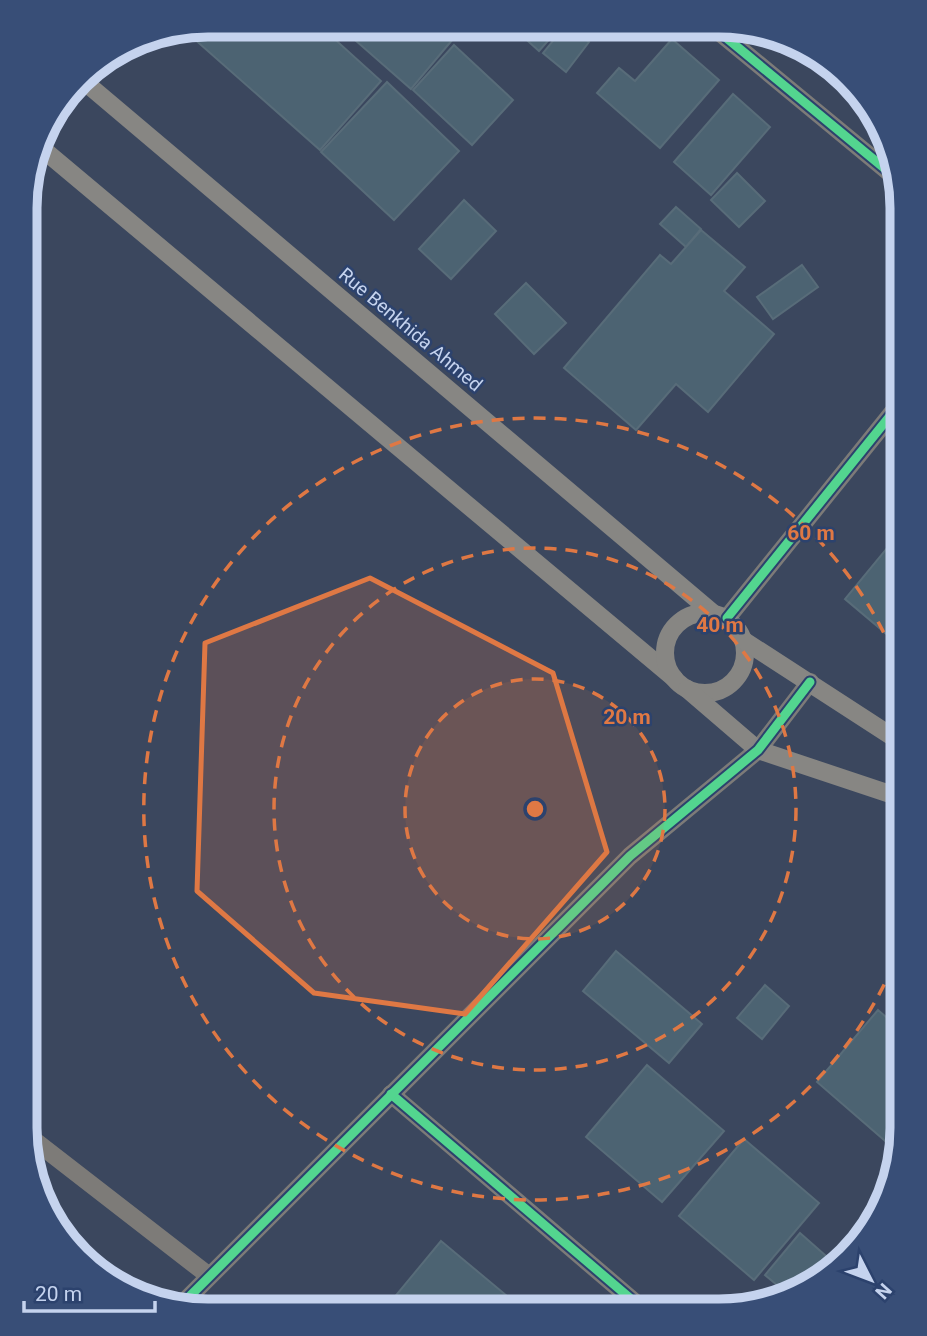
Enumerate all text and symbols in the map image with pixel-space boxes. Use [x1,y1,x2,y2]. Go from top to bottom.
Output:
street label: Rue Benkhida Ahmed [334,263,487,396]
text: 60 m [787,521,835,545]
text: 40 m [696,613,744,637]
text: 20 m [603,705,651,729]
centre of rings [523,797,547,821]
north arrow [836,1245,906,1315]
scale bar [24,1270,156,1314]
text: N [870,1278,896,1304]
text: 20 m [35,1282,82,1306]

